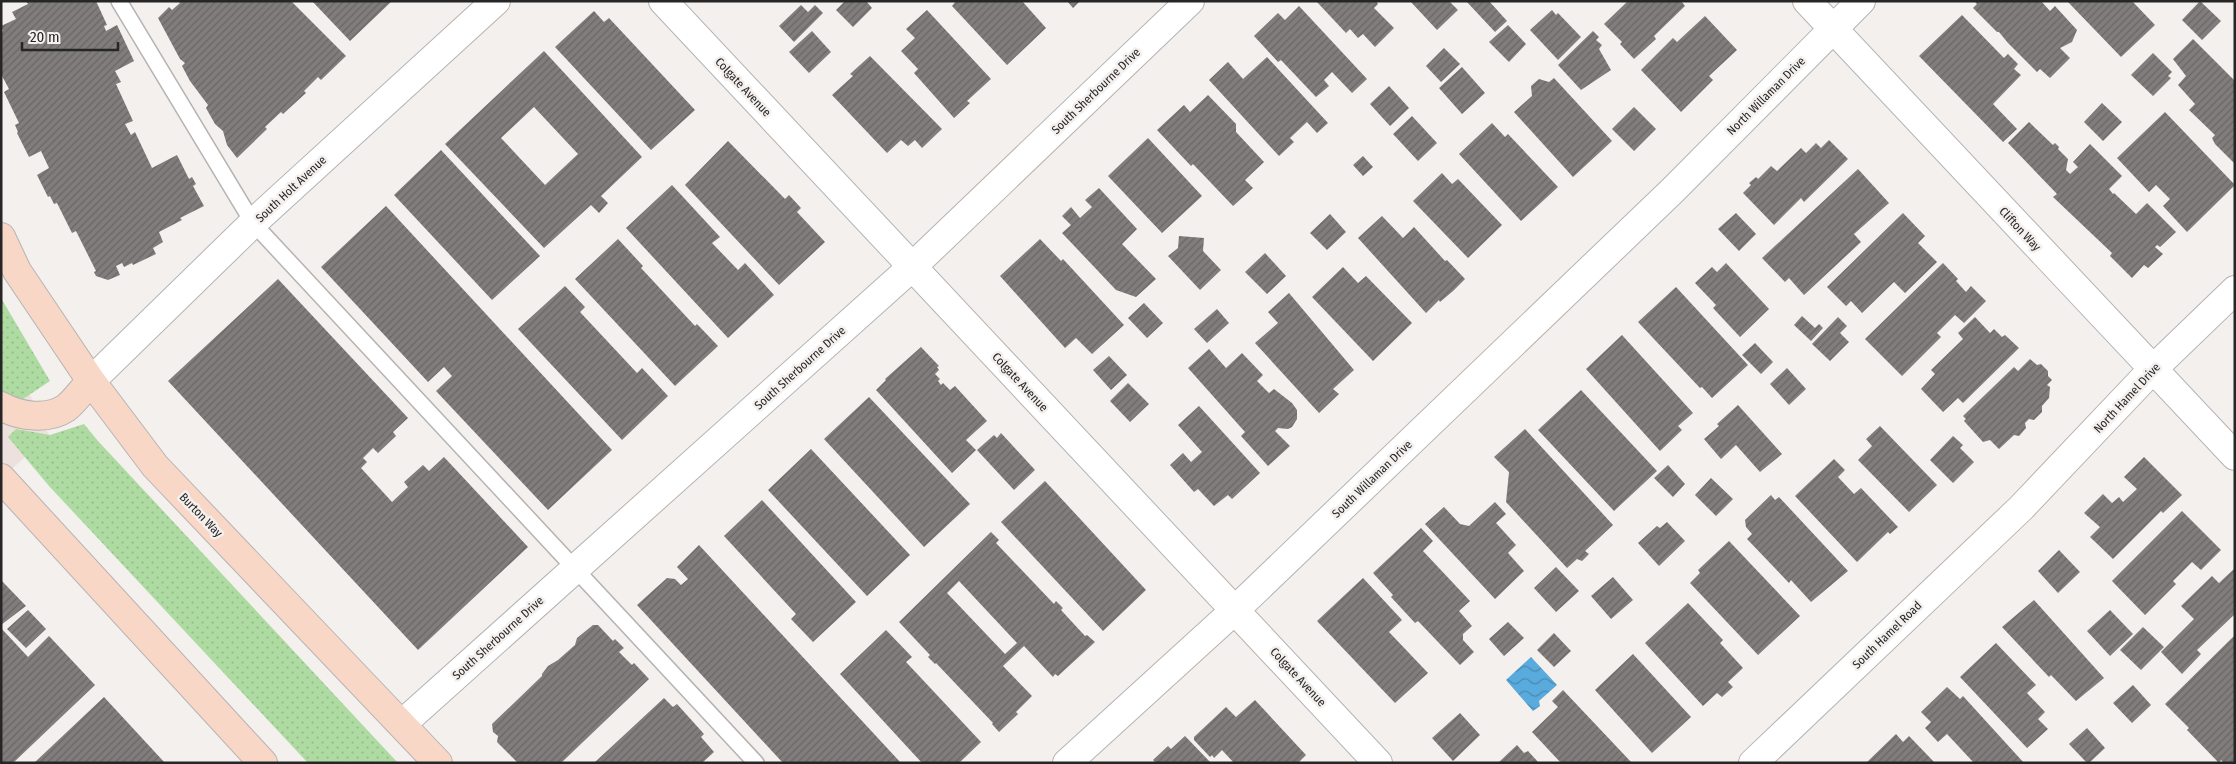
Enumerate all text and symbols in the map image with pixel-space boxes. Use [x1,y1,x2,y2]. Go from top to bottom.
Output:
scale bar [22,20,119,52]
text: 20 m [30,28,60,46]
street label: South Sherbourne Drive [1049,45,1143,137]
street label: North Willaman Drive [1724,54,1808,138]
street label: Colgate Avenue [712,55,774,119]
street label: South Holt Avenue [253,153,329,225]
street label: Clifton Way [1996,204,2044,254]
street label: South Sherbourne Drive [752,323,848,413]
street label: Colgate Avenue [989,350,1051,414]
street label: North Hamel Drive [2091,360,2163,436]
street label: South Willaman Drive [1329,437,1415,521]
street label: Burton Way [177,490,226,540]
street label: South Sherbourne Drive [450,593,546,683]
street label: South Hamel Road [1849,598,1925,672]
street label: Colgate Avenue [1267,645,1329,709]

